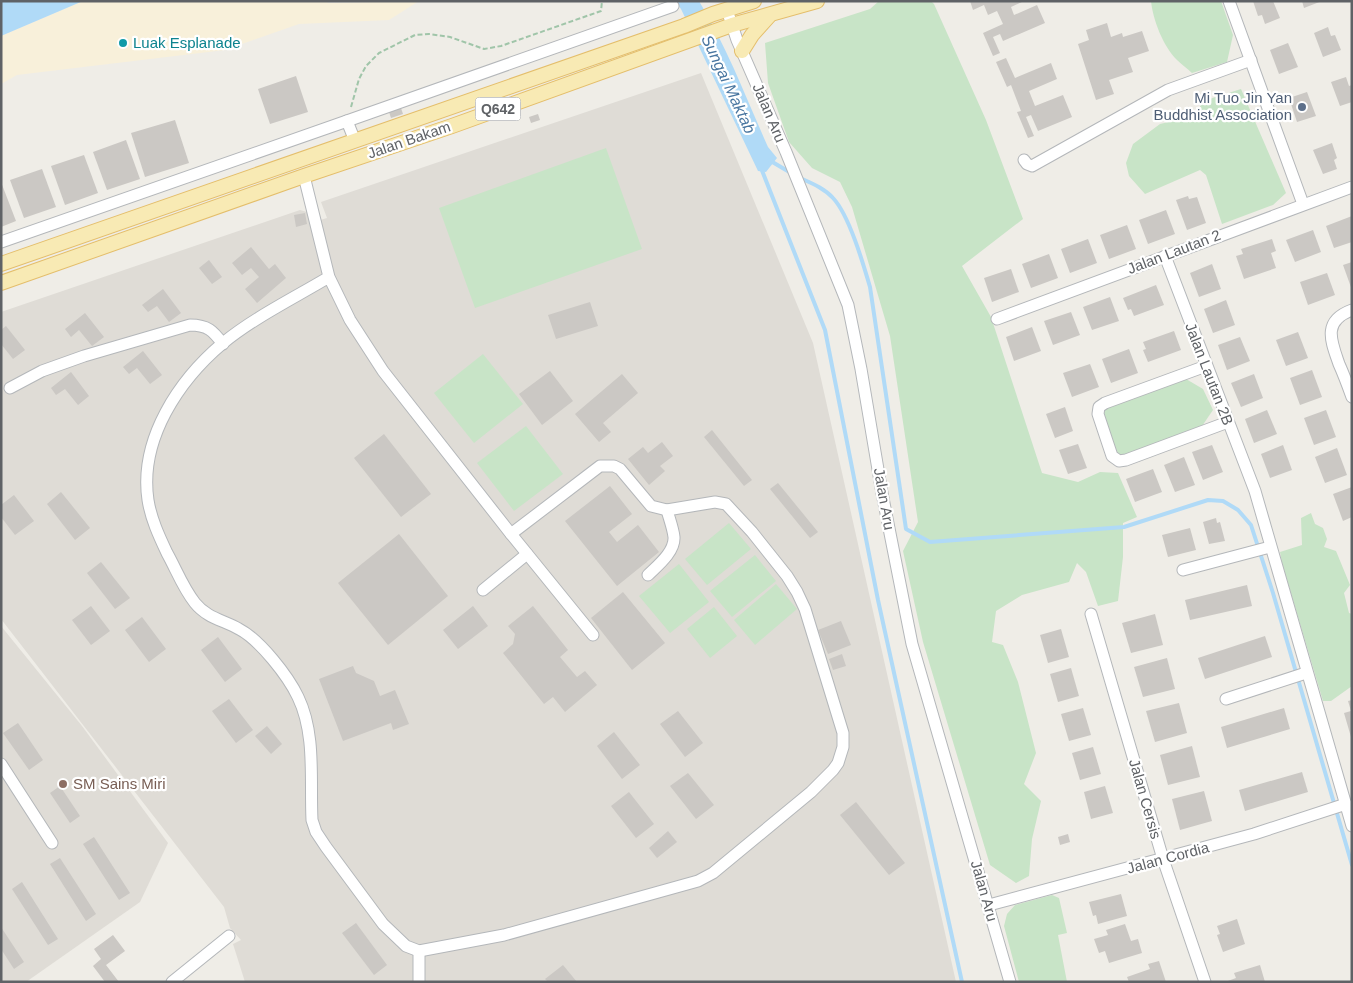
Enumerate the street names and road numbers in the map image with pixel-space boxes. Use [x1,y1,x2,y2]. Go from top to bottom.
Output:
street label: Jalan Aru [749,81,790,145]
road number: Q642 [476,98,520,120]
street label: Jalan Bakam [365,117,453,162]
street label: Jalan Lautan 2 [1125,226,1223,277]
street label: Jalan Lautan 2B [1182,320,1237,427]
street label: Jalan Aru [871,467,898,531]
street label: Jalan Cersis [1126,757,1165,841]
street label: Jalan Cordia [1125,838,1211,877]
street label: Jalan Aru [968,858,1001,923]

